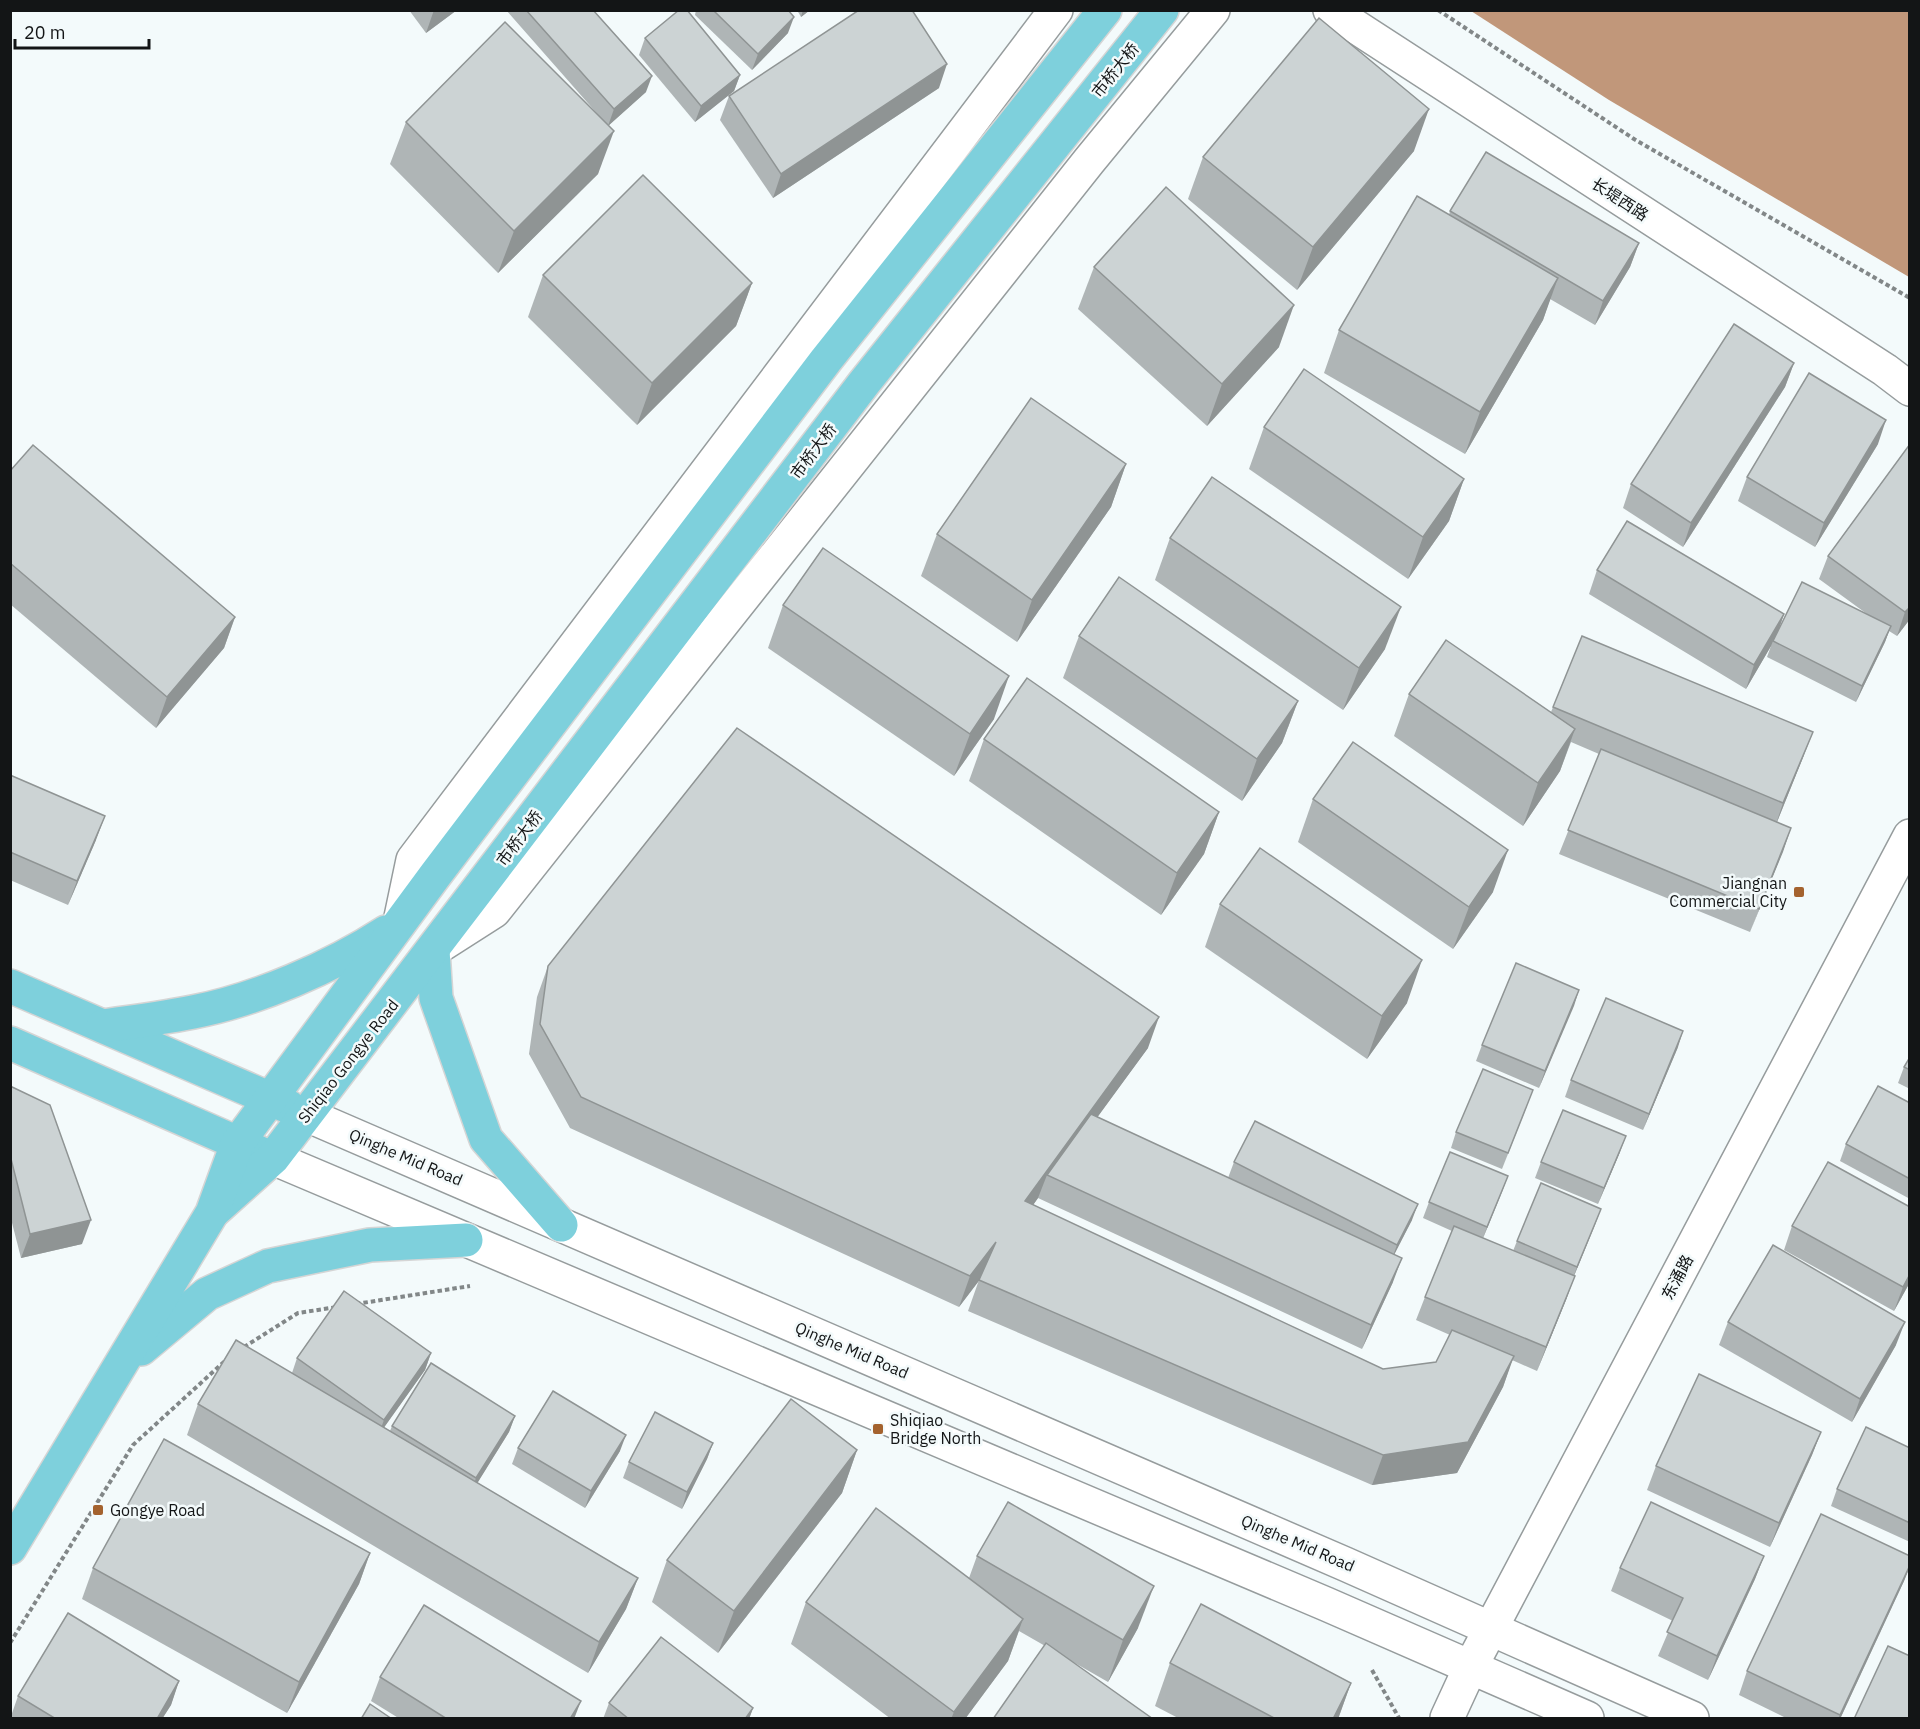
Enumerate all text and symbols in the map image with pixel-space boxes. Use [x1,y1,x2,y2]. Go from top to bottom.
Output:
scale bar [15,12,148,50]
text: 20 m [24,21,66,44]
street label: 市桥大桥 [1087,39,1143,101]
street label: 长堤西路 [1588,173,1652,225]
street label: 市桥大桥 [786,419,840,483]
street label: 市桥大桥 [492,806,546,870]
place label: Jiangnan Commercial City [1669,873,1787,911]
marker: Jiangnan Commercial City [1792,885,1806,899]
street label: Shiqiao Gongye Road [293,995,403,1127]
street label: Qinghe Mid Road [346,1124,466,1190]
street label: 东涌路 [1657,1251,1697,1303]
street label: Qinghe Mid Road [792,1317,912,1383]
place label: Shiqiao Bridge North [890,1410,981,1448]
marker: Shiqiao Bridge North [871,1422,885,1436]
place label: Gongye Road [110,1500,205,1520]
marker: Gongye Road [91,1503,105,1517]
street label: Qinghe Mid Road [1238,1510,1358,1576]

